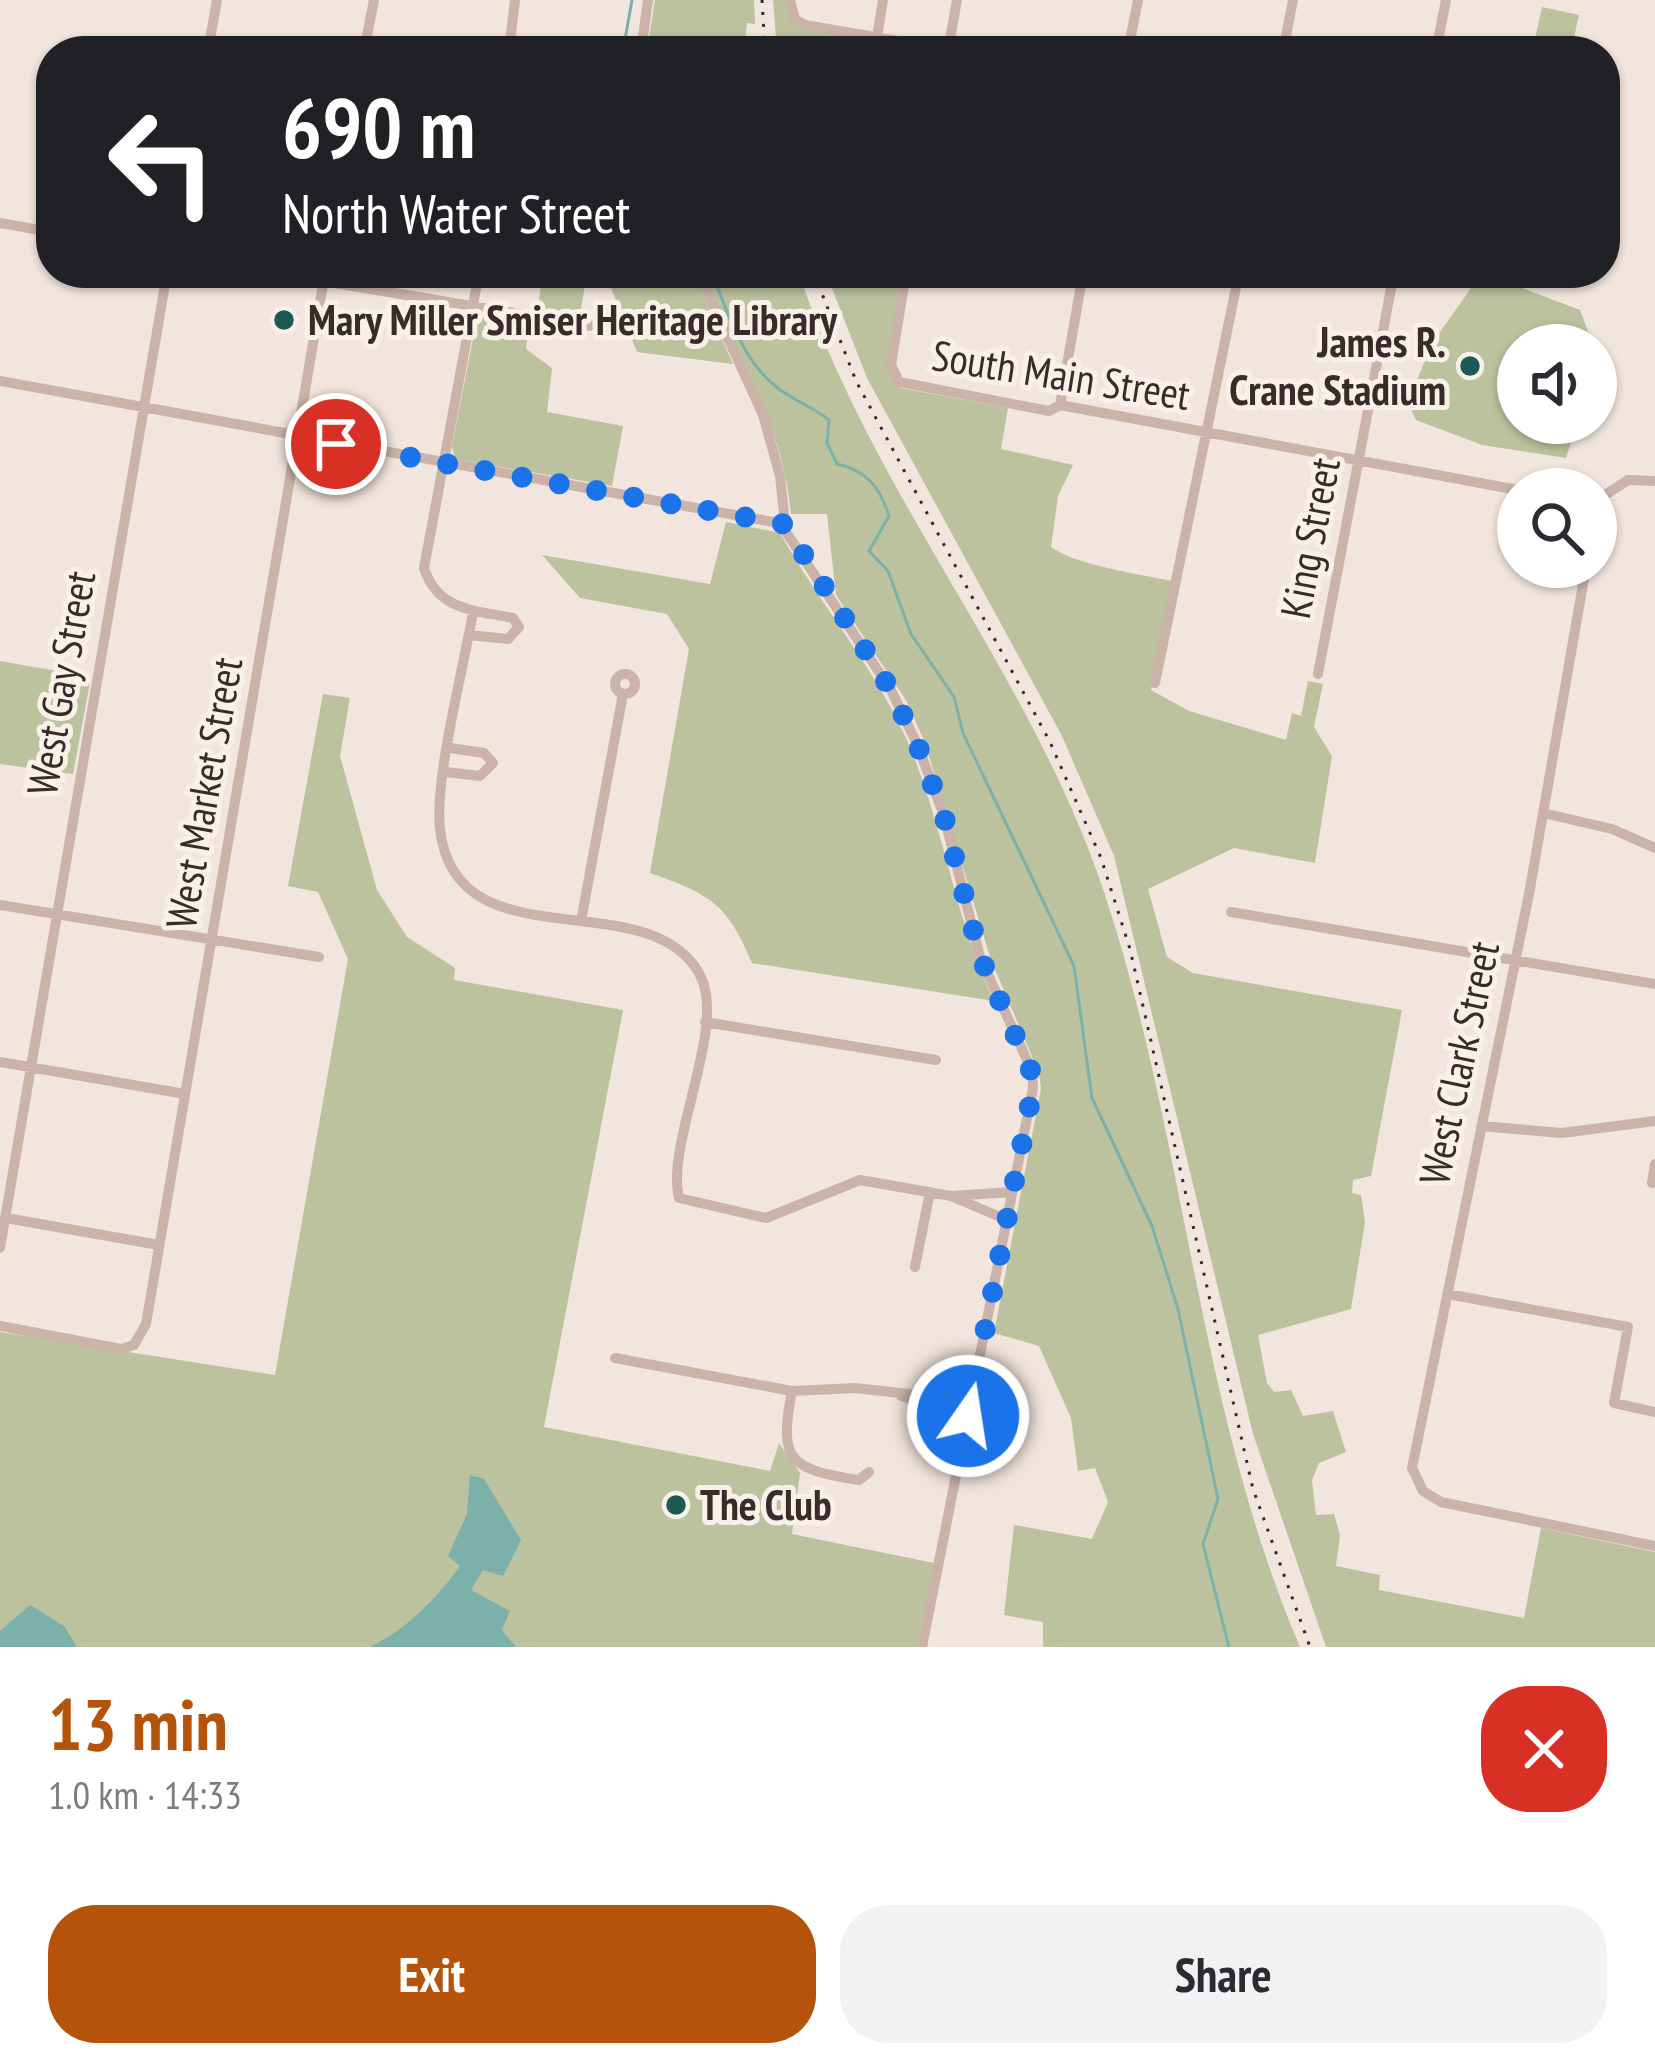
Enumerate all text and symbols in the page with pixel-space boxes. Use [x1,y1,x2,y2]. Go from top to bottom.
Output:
text: 690 m [282,72,475,181]
icon: left [84,84,240,240]
text: North Water Street [282,178,630,248]
place label: Mary Miller Smiser Heritage Library [308,292,838,347]
marker: Mary Miller Smiser Heritage Library [271,307,297,333]
place label: James R. Crane Stadium [1229,314,1446,417]
map controls [1497,324,1617,588]
button: sound [1497,324,1617,444]
street label: South Main Street [928,327,1194,422]
marker: James R. Crane Stadium [1457,353,1483,379]
pin [285,393,387,495]
icon: arrive [303,411,369,477]
street label: King Street [1267,453,1352,623]
button: search [1497,468,1617,588]
street label: West Gay Street [14,566,107,799]
street label: West Market Street [153,653,254,933]
street label: West Clark Street [1406,936,1511,1189]
position arrow [905,1353,1031,1479]
place label: The Club [700,1477,832,1532]
marker: The Club [663,1492,689,1518]
text: 13 min [48,1677,228,1770]
button: close [1481,1686,1607,1812]
text: 1.0 km · 14:33 [48,1769,242,1820]
button: Exit [48,1905,816,2043]
button: Share [840,1905,1607,2043]

